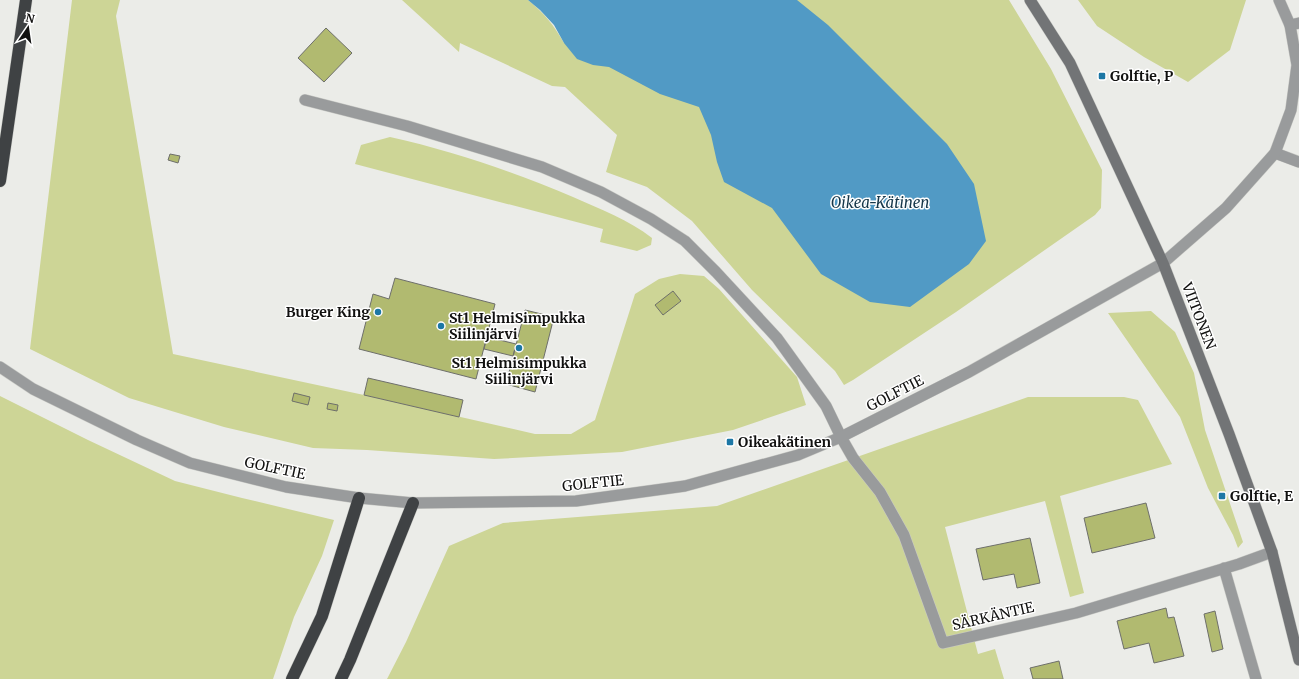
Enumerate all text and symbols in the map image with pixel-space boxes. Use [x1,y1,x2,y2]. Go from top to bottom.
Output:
north arrow [8,8,48,48]
text: N [24,10,36,26]
place label: Golftie, P [1110,67,1173,85]
marker: Golftie, P [1097,71,1107,81]
water label: Oikea-Kätinen [831,193,929,212]
street label: VIITONEN [1178,279,1220,352]
place label: Burger King [286,303,370,321]
marker: Burger King [373,307,383,317]
place label: St1 HelmiSimpukka Siilinjärvi [449,309,585,343]
marker: St1 HelmiSimpukka Siilinjärvi [436,321,446,331]
marker: St1 Helmisimpukka Siilinjärvi [514,343,524,353]
place label: St1 Helmisimpukka Siilinjärvi [451,354,587,388]
street label: GOLFTIE [863,371,927,415]
place label: Oikeakätinen [738,433,831,451]
marker: Oikeakätinen [725,437,735,447]
street label: GOLFTIE [243,453,307,483]
street label: GOLFTIE [561,471,625,495]
place label: Golftie, E [1230,487,1293,505]
marker: Golftie, E [1217,491,1227,501]
street label: SÄRKÄNTIE [950,598,1036,634]

